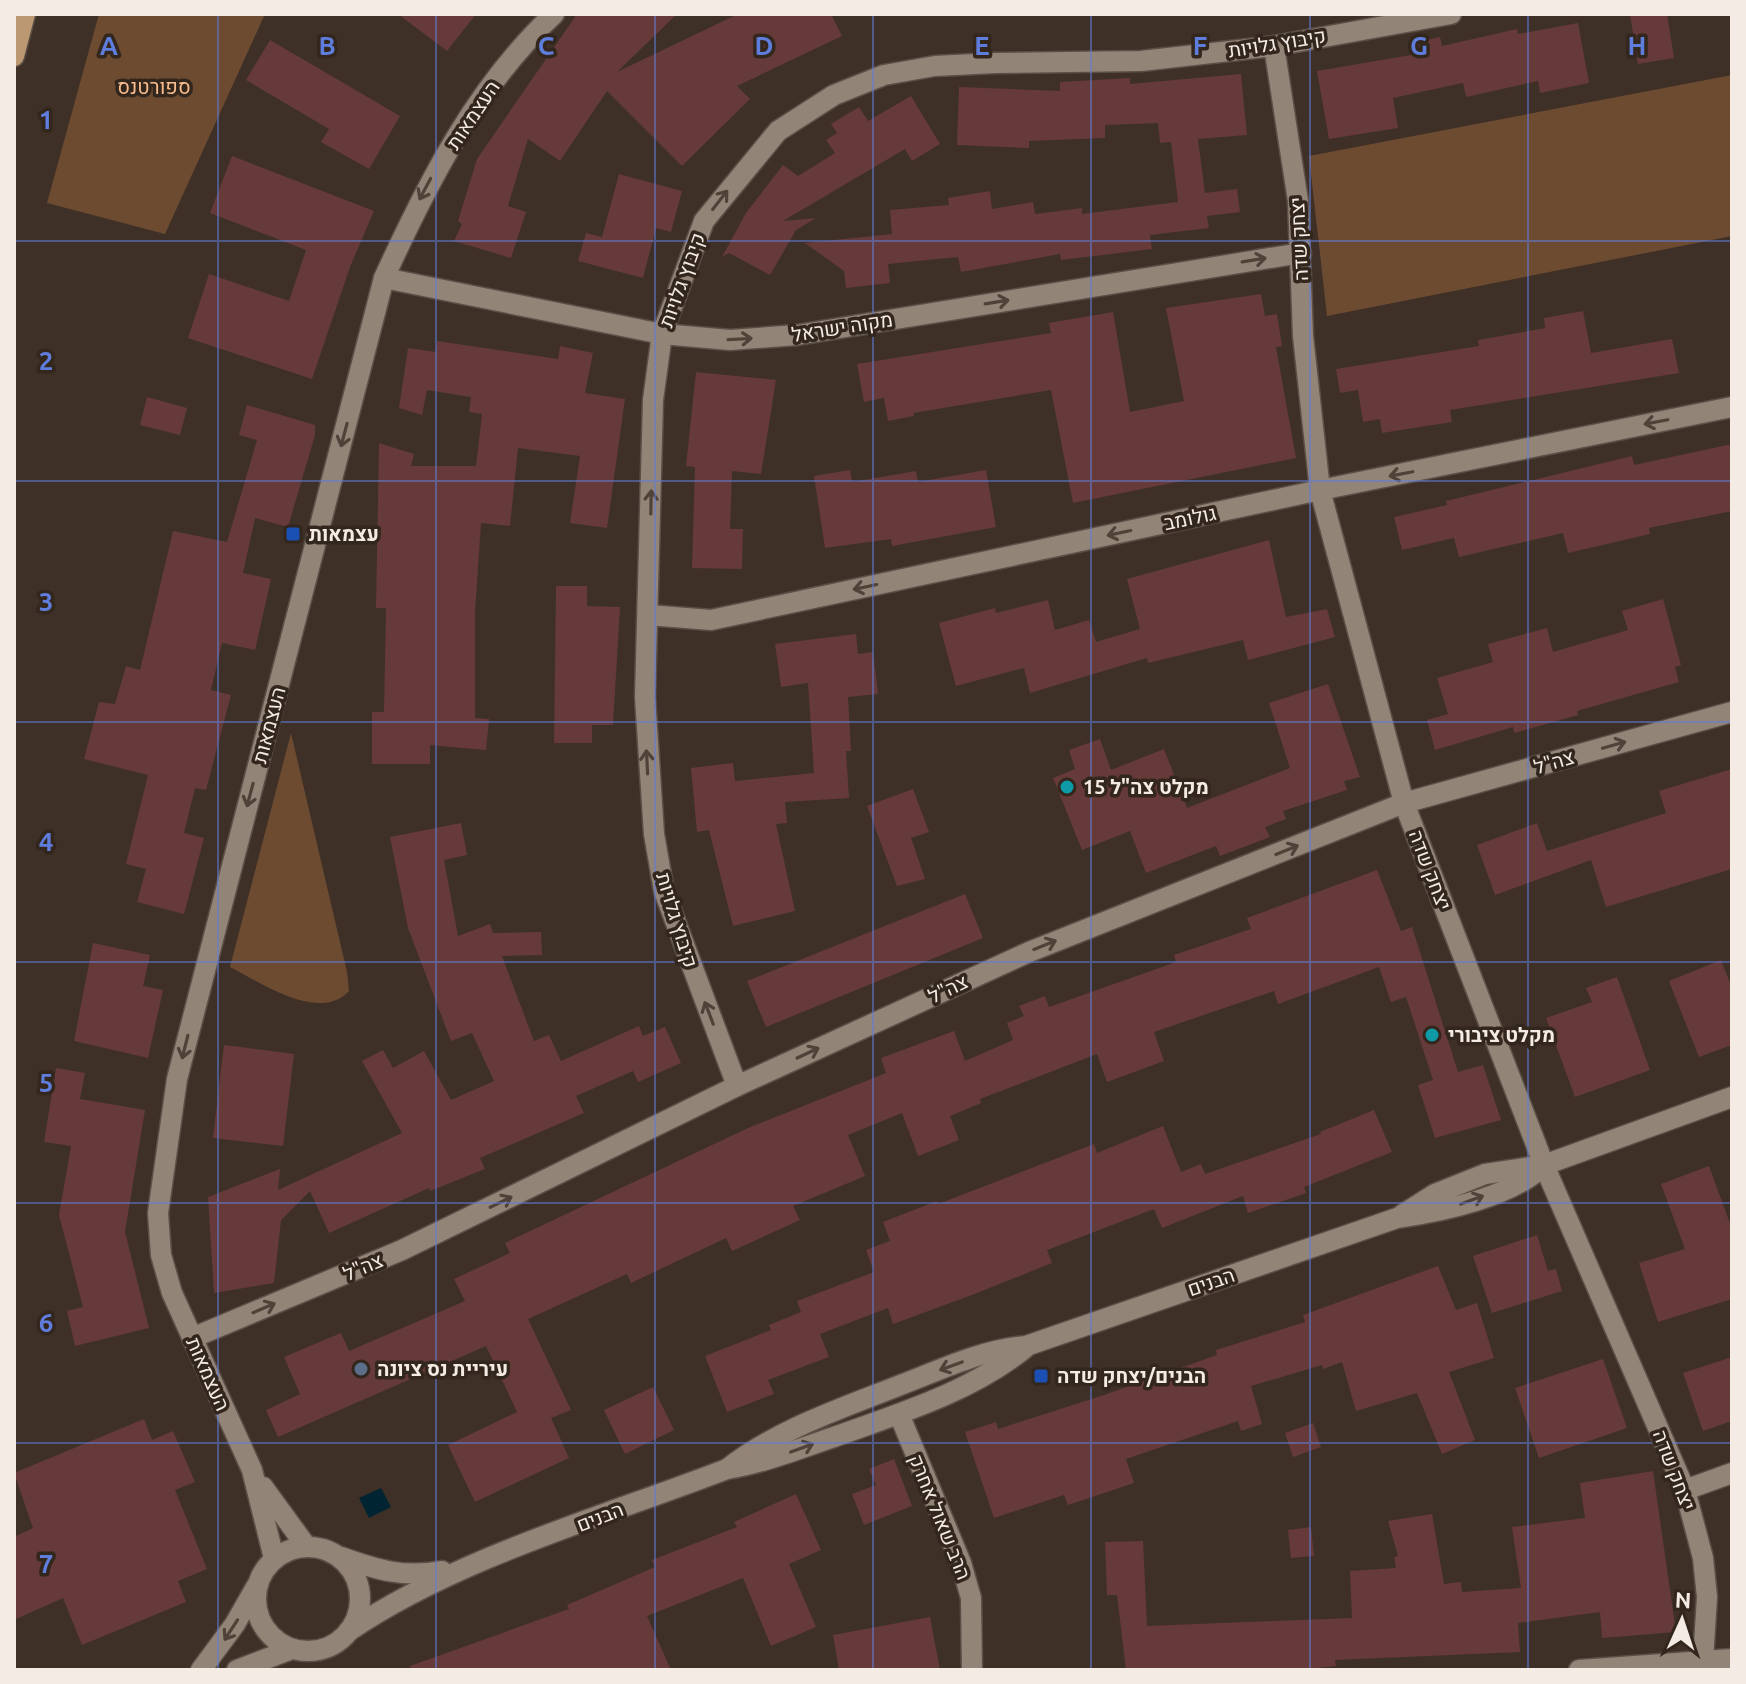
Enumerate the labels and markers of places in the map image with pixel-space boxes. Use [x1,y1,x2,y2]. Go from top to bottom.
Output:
place label: עצמאות [309,522,379,545]
marker: עצמאות [284,525,302,543]
place label: מקלט צה"ל 15 [1083,775,1209,798]
marker: מקלט צה"ל 15 [1058,778,1076,796]
place label: מקלט ציבורי [1448,1023,1555,1046]
marker: מקלט ציבורי [1423,1026,1441,1044]
place label: עיריית נס ציונה [377,1357,508,1380]
marker: עיריית נס ציונה [352,1360,370,1378]
place label: הבנים/יצחק שדה [1057,1364,1206,1387]
marker: הבנים/יצחק שדה [1032,1367,1050,1385]

